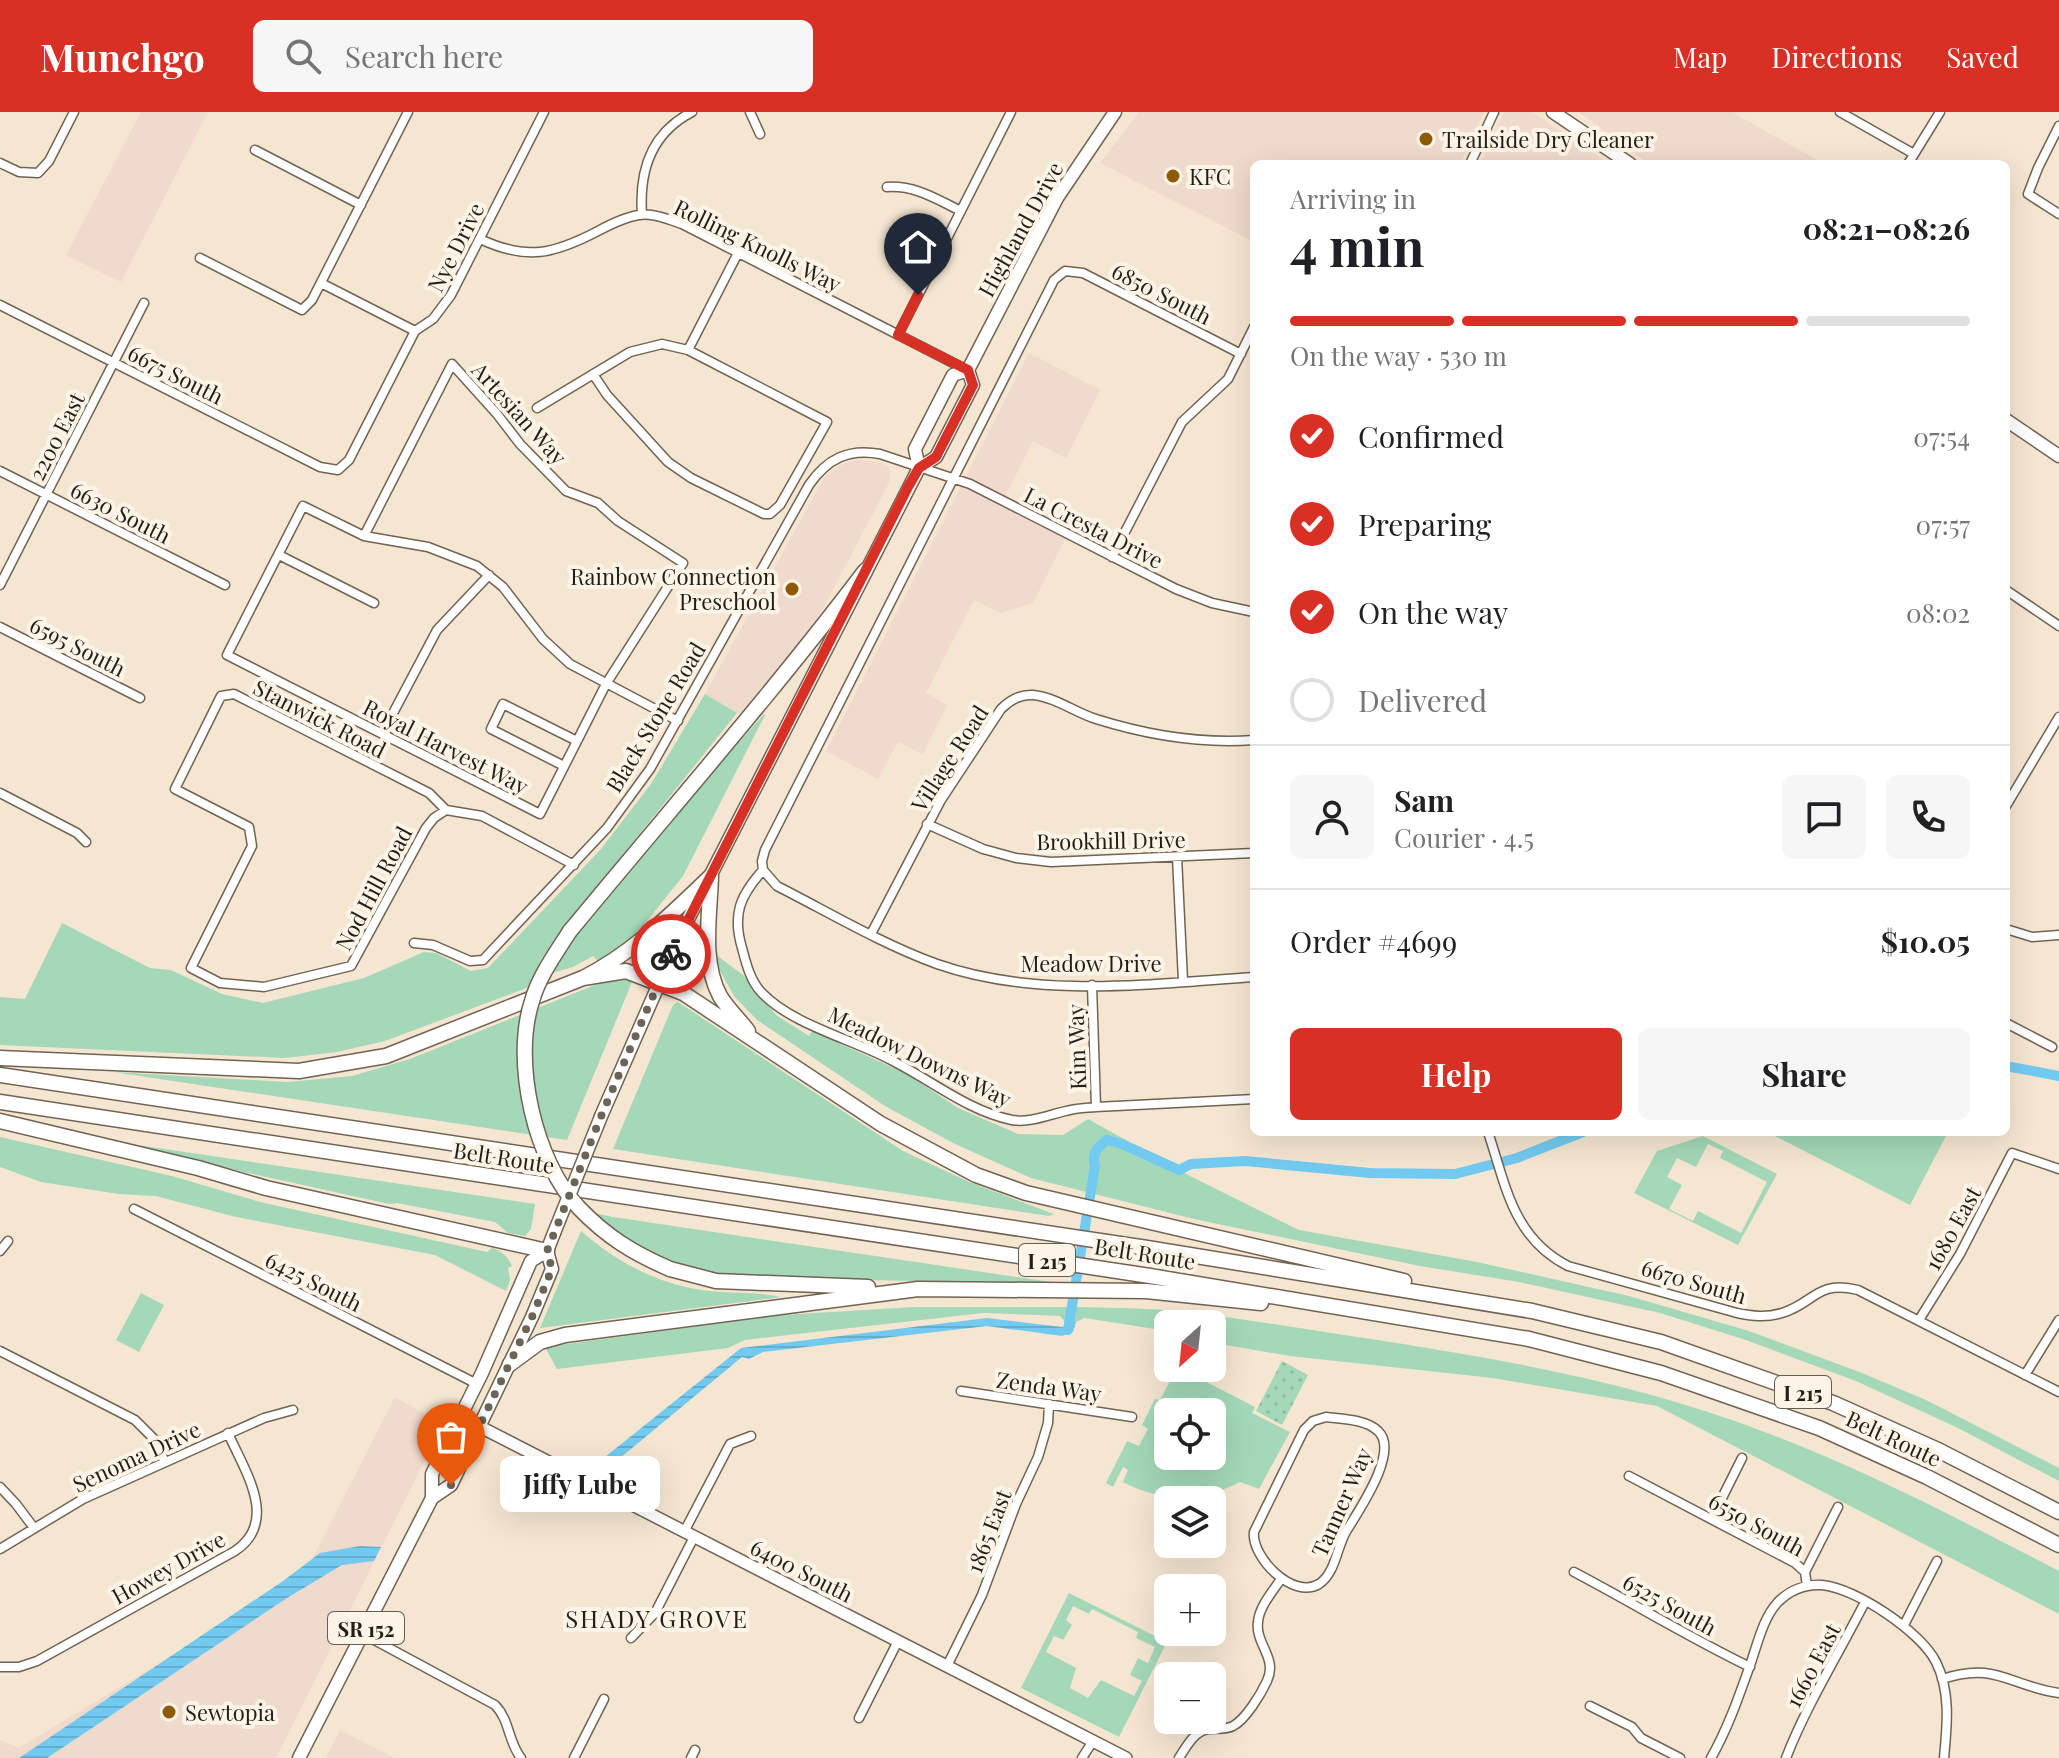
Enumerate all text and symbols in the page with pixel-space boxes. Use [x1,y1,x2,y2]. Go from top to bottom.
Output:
search box [253,20,813,92]
text: Munchgo [40,31,205,82]
icon: search [281,34,325,78]
text: Search here [345,36,503,76]
text: Map [1673,38,1727,75]
text: Directions [1771,38,1902,75]
text: Saved [1946,38,2019,75]
place label: Trailside Dry Cleaner [1442,124,1654,154]
marker: Trailside Dry Cleaner [1417,130,1435,148]
street label: Highland Drive [970,156,1070,302]
place label: KFC [1189,161,1231,191]
marker: KFC [1164,167,1182,185]
text: Arriving in [1290,181,1416,216]
street label: Rolling Knolls Way [669,192,847,298]
street label: Nye Drive [420,197,490,297]
text: 08:21–08:26 [1803,208,1970,248]
text: 4 min [1290,211,1424,280]
pin [884,213,952,295]
icon: home [896,225,940,269]
street label: 6850 South [1107,255,1217,331]
street label: 6675 South [123,337,229,411]
text: On the way · 530 m [1290,338,1507,373]
street label: Artesian Way [465,355,574,471]
street label: 2200 East [21,386,91,485]
icon: check [1290,414,1334,458]
text: Confirmed [1358,416,1504,456]
text: 07:54 [1913,419,1970,454]
street label: 6630 South [66,474,176,550]
street label: La Cresta Drive [1019,479,1169,575]
icon: check [1290,502,1334,546]
text: Preparing [1358,504,1491,544]
text: 07:57 [1916,507,1970,542]
place label: Rainbow Connection Preschool [570,561,776,616]
marker: Rainbow Connection Preschool [783,580,801,598]
icon: check [1290,590,1334,634]
text: On the way [1358,592,1508,632]
text: 08:02 [1906,595,1970,630]
street label: 6595 South [25,609,131,683]
street label: Black Stone Road [598,636,712,798]
street label: Stanwick Road [249,672,392,764]
text: Delivered [1358,680,1487,720]
street label: Royal Harvest Way [358,691,534,801]
street label: Village Road [903,699,995,818]
button: person [1290,775,1374,859]
button: chat [1782,775,1866,859]
button: phone [1886,775,1970,859]
text: Sam [1394,780,1454,820]
street label: Nod Hill Road [328,820,418,955]
text: Courier · 4.5 [1394,820,1534,855]
street label: Brookhill Drive [1036,824,1186,856]
courier [631,914,711,994]
text: Order #4699 [1290,921,1457,961]
text: $10.05 [1881,921,1970,961]
icon: bike [649,932,693,976]
street label: Meadow Drive [1020,948,1162,978]
street label: Meadow Downs Way [823,999,1017,1113]
street label: Kim Way [1060,1004,1092,1090]
button: Help [1290,1028,1622,1120]
button: Share [1638,1028,1970,1120]
street label: Belt Route [451,1134,557,1180]
street label: 1680 East [1917,1180,1988,1275]
street label: Belt Route [1092,1230,1198,1276]
street label: 6425 South [261,1244,367,1318]
road number: I 215 [1019,1244,1075,1276]
street label: 6670 South [1638,1252,1750,1310]
north arrow [1154,1310,1226,1382]
map controls [1154,1310,1226,1734]
street label: Zenda Way [994,1364,1104,1408]
road number: I 215 [1775,1376,1831,1408]
button: locate [1154,1398,1226,1470]
pin [417,1403,485,1485]
street label: Belt Route [1841,1403,1947,1473]
street label: Senoma Drive [67,1413,205,1499]
icon: bag [429,1415,473,1459]
street label: Tanner Way [1304,1443,1378,1561]
callout: Jiffy Lube [499,1457,659,1513]
text: Jiffy Lube [523,1466,637,1501]
street label: 1865 East [958,1484,1018,1577]
street label: 6550 South [1703,1485,1811,1563]
button: layers [1154,1486,1226,1558]
street label: Howey Drive [106,1523,230,1611]
street label: 6400 South [745,1531,859,1609]
street label: 6525 South [1618,1566,1722,1642]
button: + [1154,1574,1226,1646]
district label: SHADY GROVE [565,1602,749,1634]
road number: SR 152 [328,1612,404,1644]
street label: 1660 East [1777,1616,1847,1712]
button: − [1154,1662,1226,1734]
place label: Sewtopia [185,1697,275,1727]
marker: Sewtopia [160,1703,178,1721]

